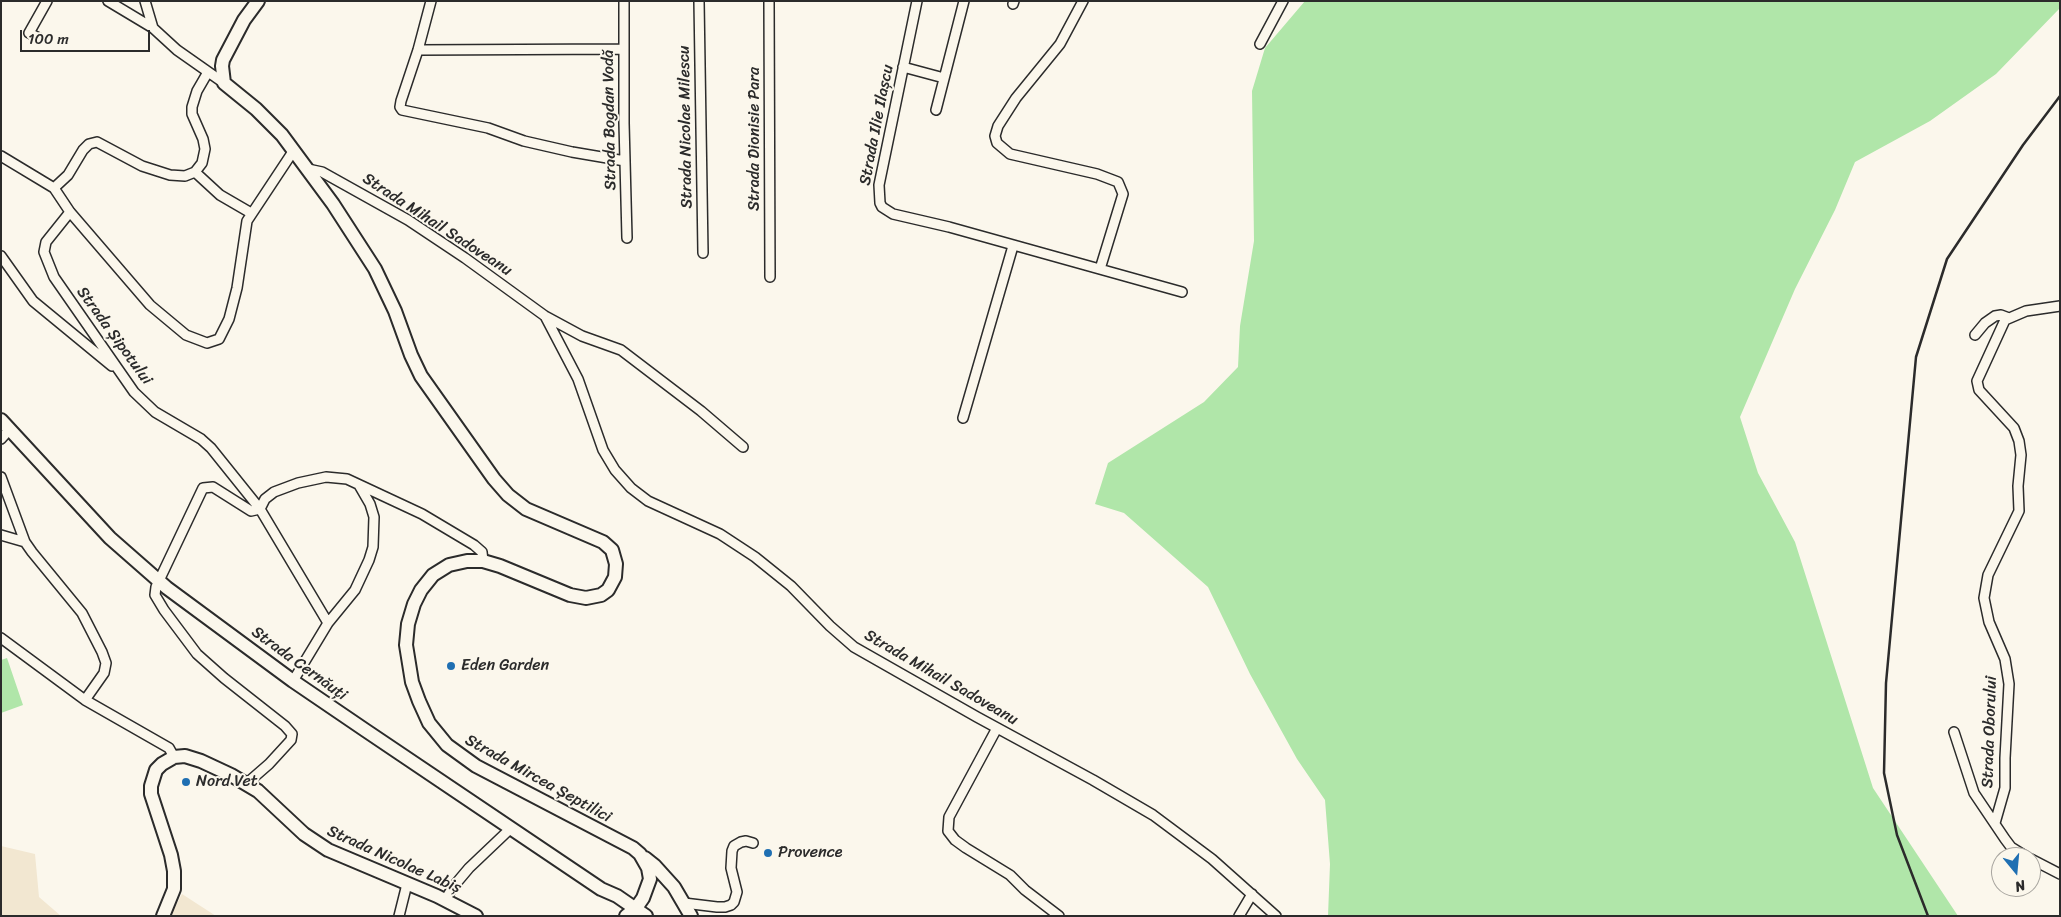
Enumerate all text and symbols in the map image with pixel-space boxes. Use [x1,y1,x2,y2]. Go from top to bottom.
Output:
scale bar [22,20,152,52]
text: 100 m [28,26,69,52]
street label: Strada Nicolae Milescu [675,45,697,209]
street label: Strada Bogdan Vodă [599,50,621,190]
street label: Strada Ilie Ilașcu [856,63,898,187]
street label: Strada Dionisie Para [745,67,765,211]
street label: Strada Mihail Sadoveanu [359,169,515,281]
street label: Strada Șipotului [72,283,156,389]
street label: Strada Cernăuți [247,623,351,705]
street label: Strada Mihail Sadoveanu [861,626,1021,730]
place label: Eden Garden [461,656,549,676]
marker: Eden Garden [445,660,457,672]
street label: Strada Oborului [1978,676,2002,788]
street label: Strada Mircea Șeptilici [462,731,614,827]
place label: Nord Vet [196,772,258,792]
marker: Nord Vet [180,776,192,788]
street label: Strada Nicolae Labiș [324,822,464,898]
place label: Provence [778,843,842,863]
marker: Provence [762,847,774,859]
north arrow [1991,847,2041,897]
text: N [2012,872,2029,899]

